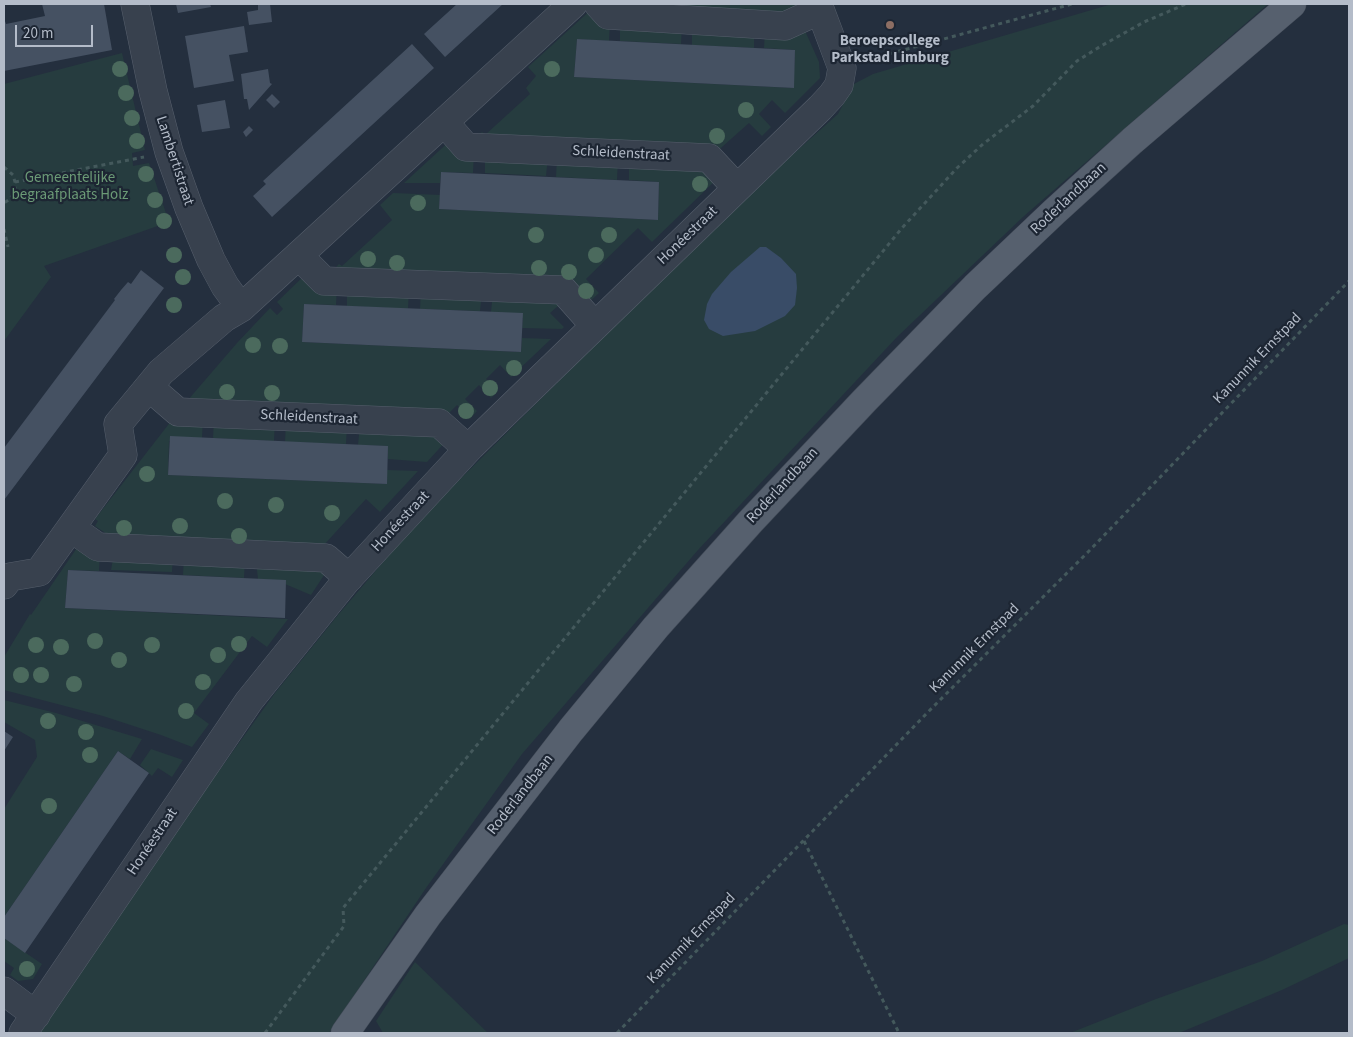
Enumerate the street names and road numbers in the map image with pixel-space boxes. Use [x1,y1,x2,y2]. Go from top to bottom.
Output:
street label: Lambertistraat [151,114,197,208]
street label: Schleidenstraat [572,142,670,166]
street label: Roderlandbaan [1027,159,1111,239]
street label: Honéestraat [654,203,722,269]
street label: Kanunnik Ernstpad [1210,310,1306,408]
street label: Schleidenstraat [260,406,358,430]
street label: Roderlandbaan [743,444,823,528]
street label: Honéestraat [368,488,434,556]
street label: Kanunnik Ernstpad [926,600,1024,698]
street label: Roderlandbaan [484,751,558,839]
street label: Honéestraat [124,805,182,879]
street label: Kanunnik Ernstpad [644,890,740,988]

